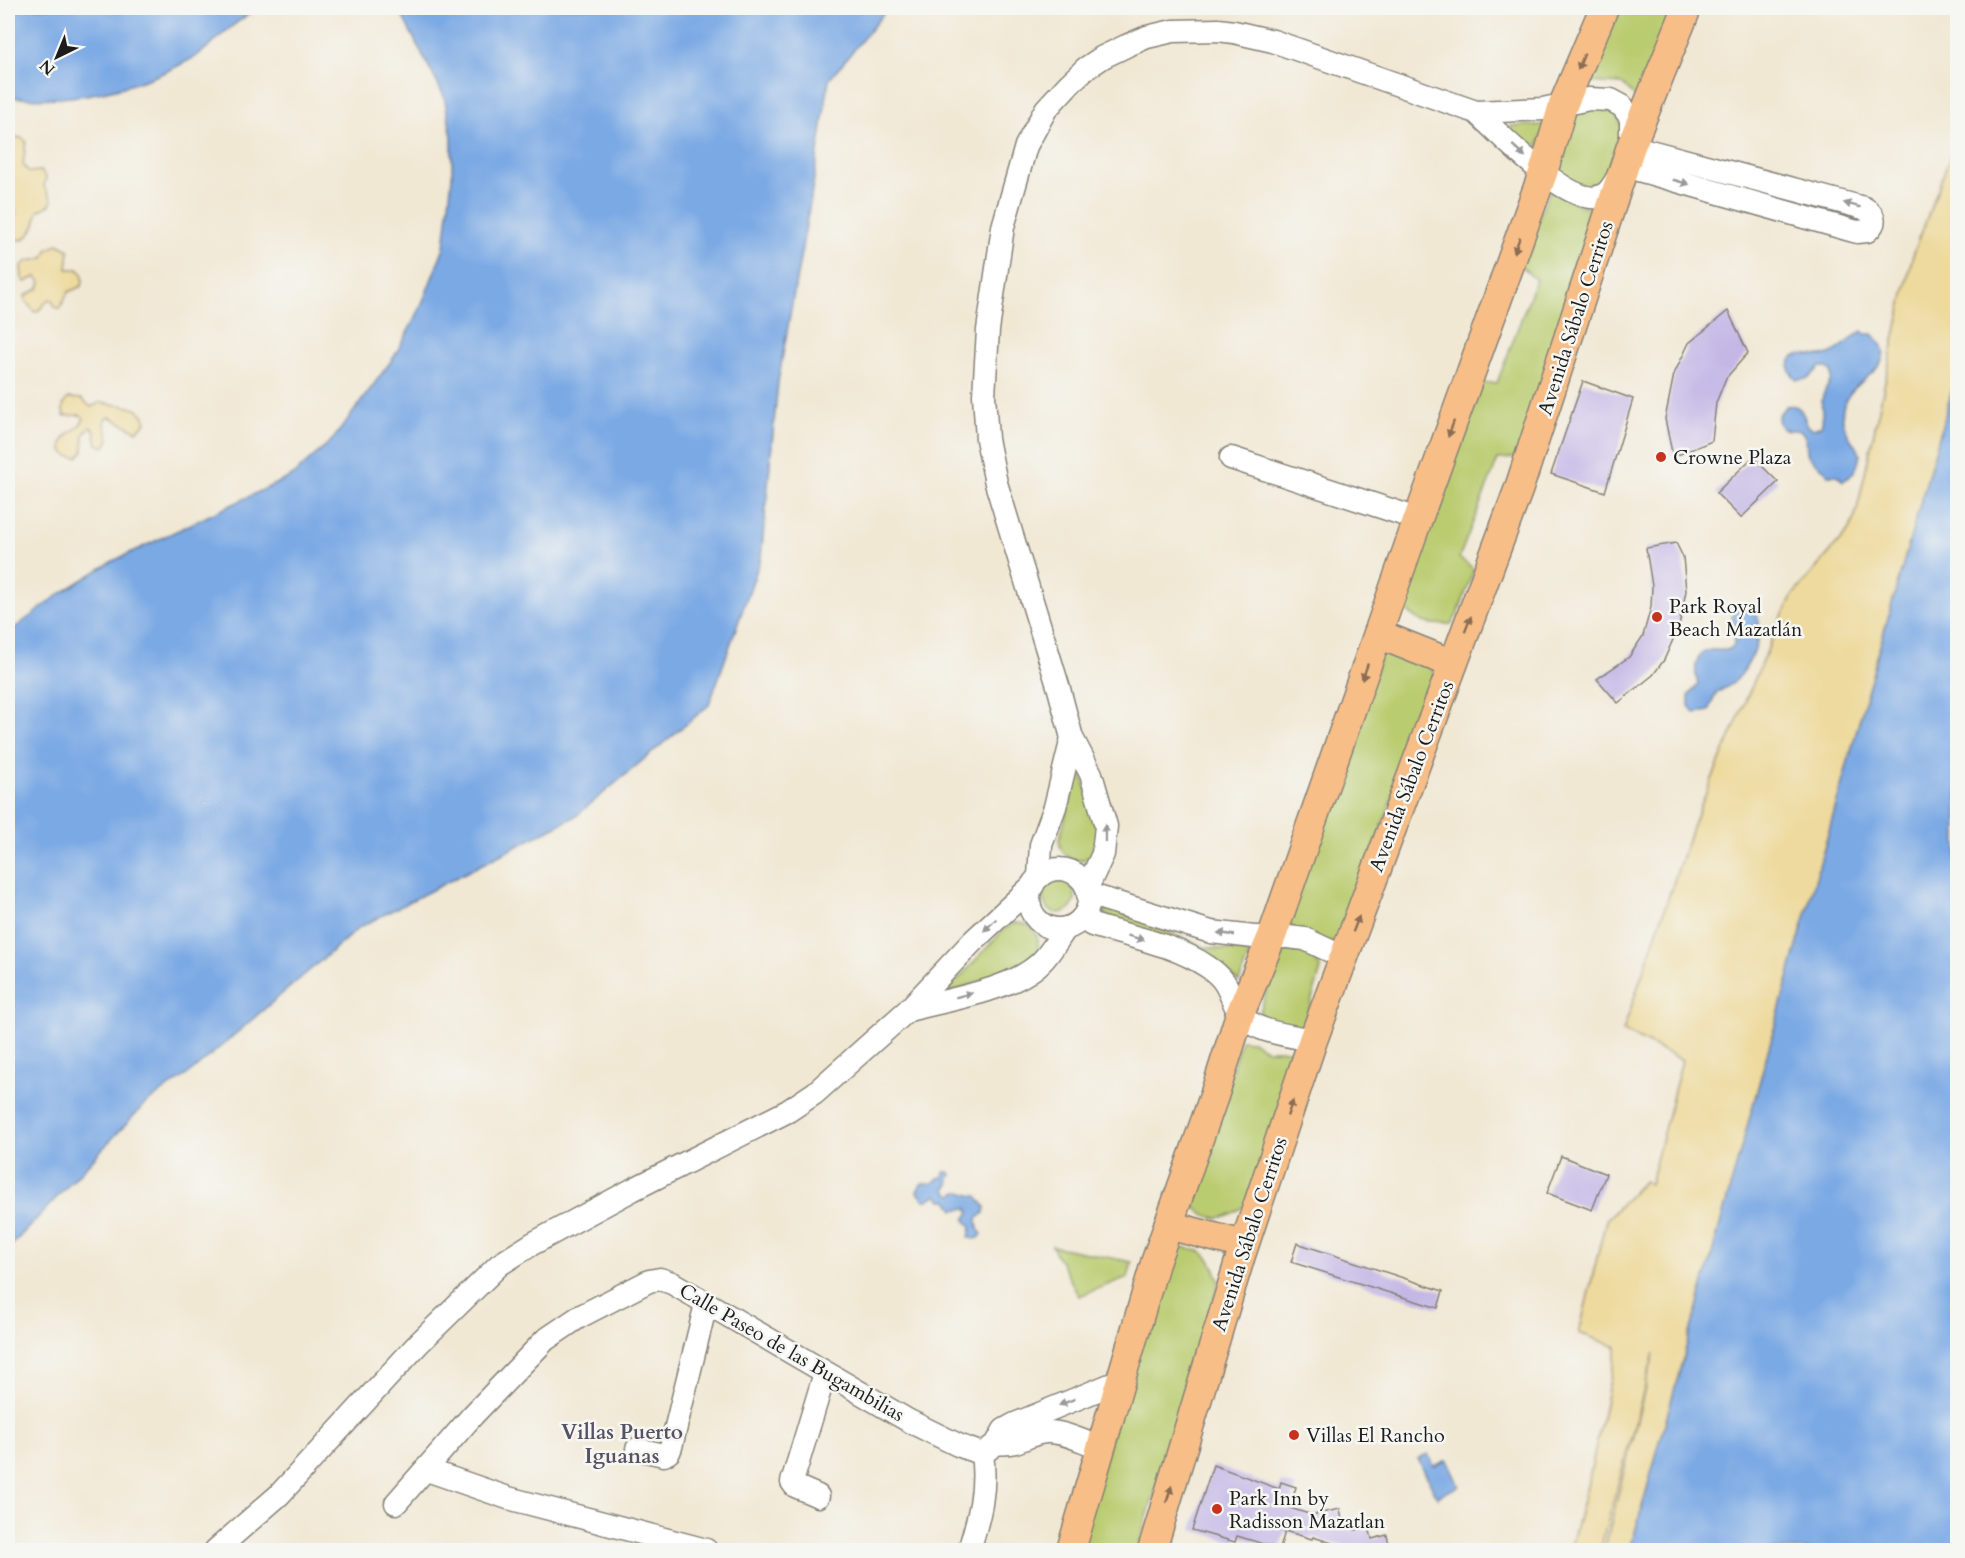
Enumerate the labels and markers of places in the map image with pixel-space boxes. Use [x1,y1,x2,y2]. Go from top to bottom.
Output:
place label: Crowne Plaza [1673,444,1792,471]
marker: Crowne Plaza [1654,450,1668,464]
place label: Park Royal Beach Mazatlán [1669,593,1803,643]
marker: Park Royal Beach Mazatlán [1650,610,1664,624]
place label: Villas El Rancho [1306,1422,1445,1449]
marker: Villas El Rancho [1287,1428,1301,1442]
place label: Park Inn by Radisson Mazatlan [1229,1485,1386,1535]
marker: Park Inn by Radisson Mazatlan [1210,1502,1224,1516]

